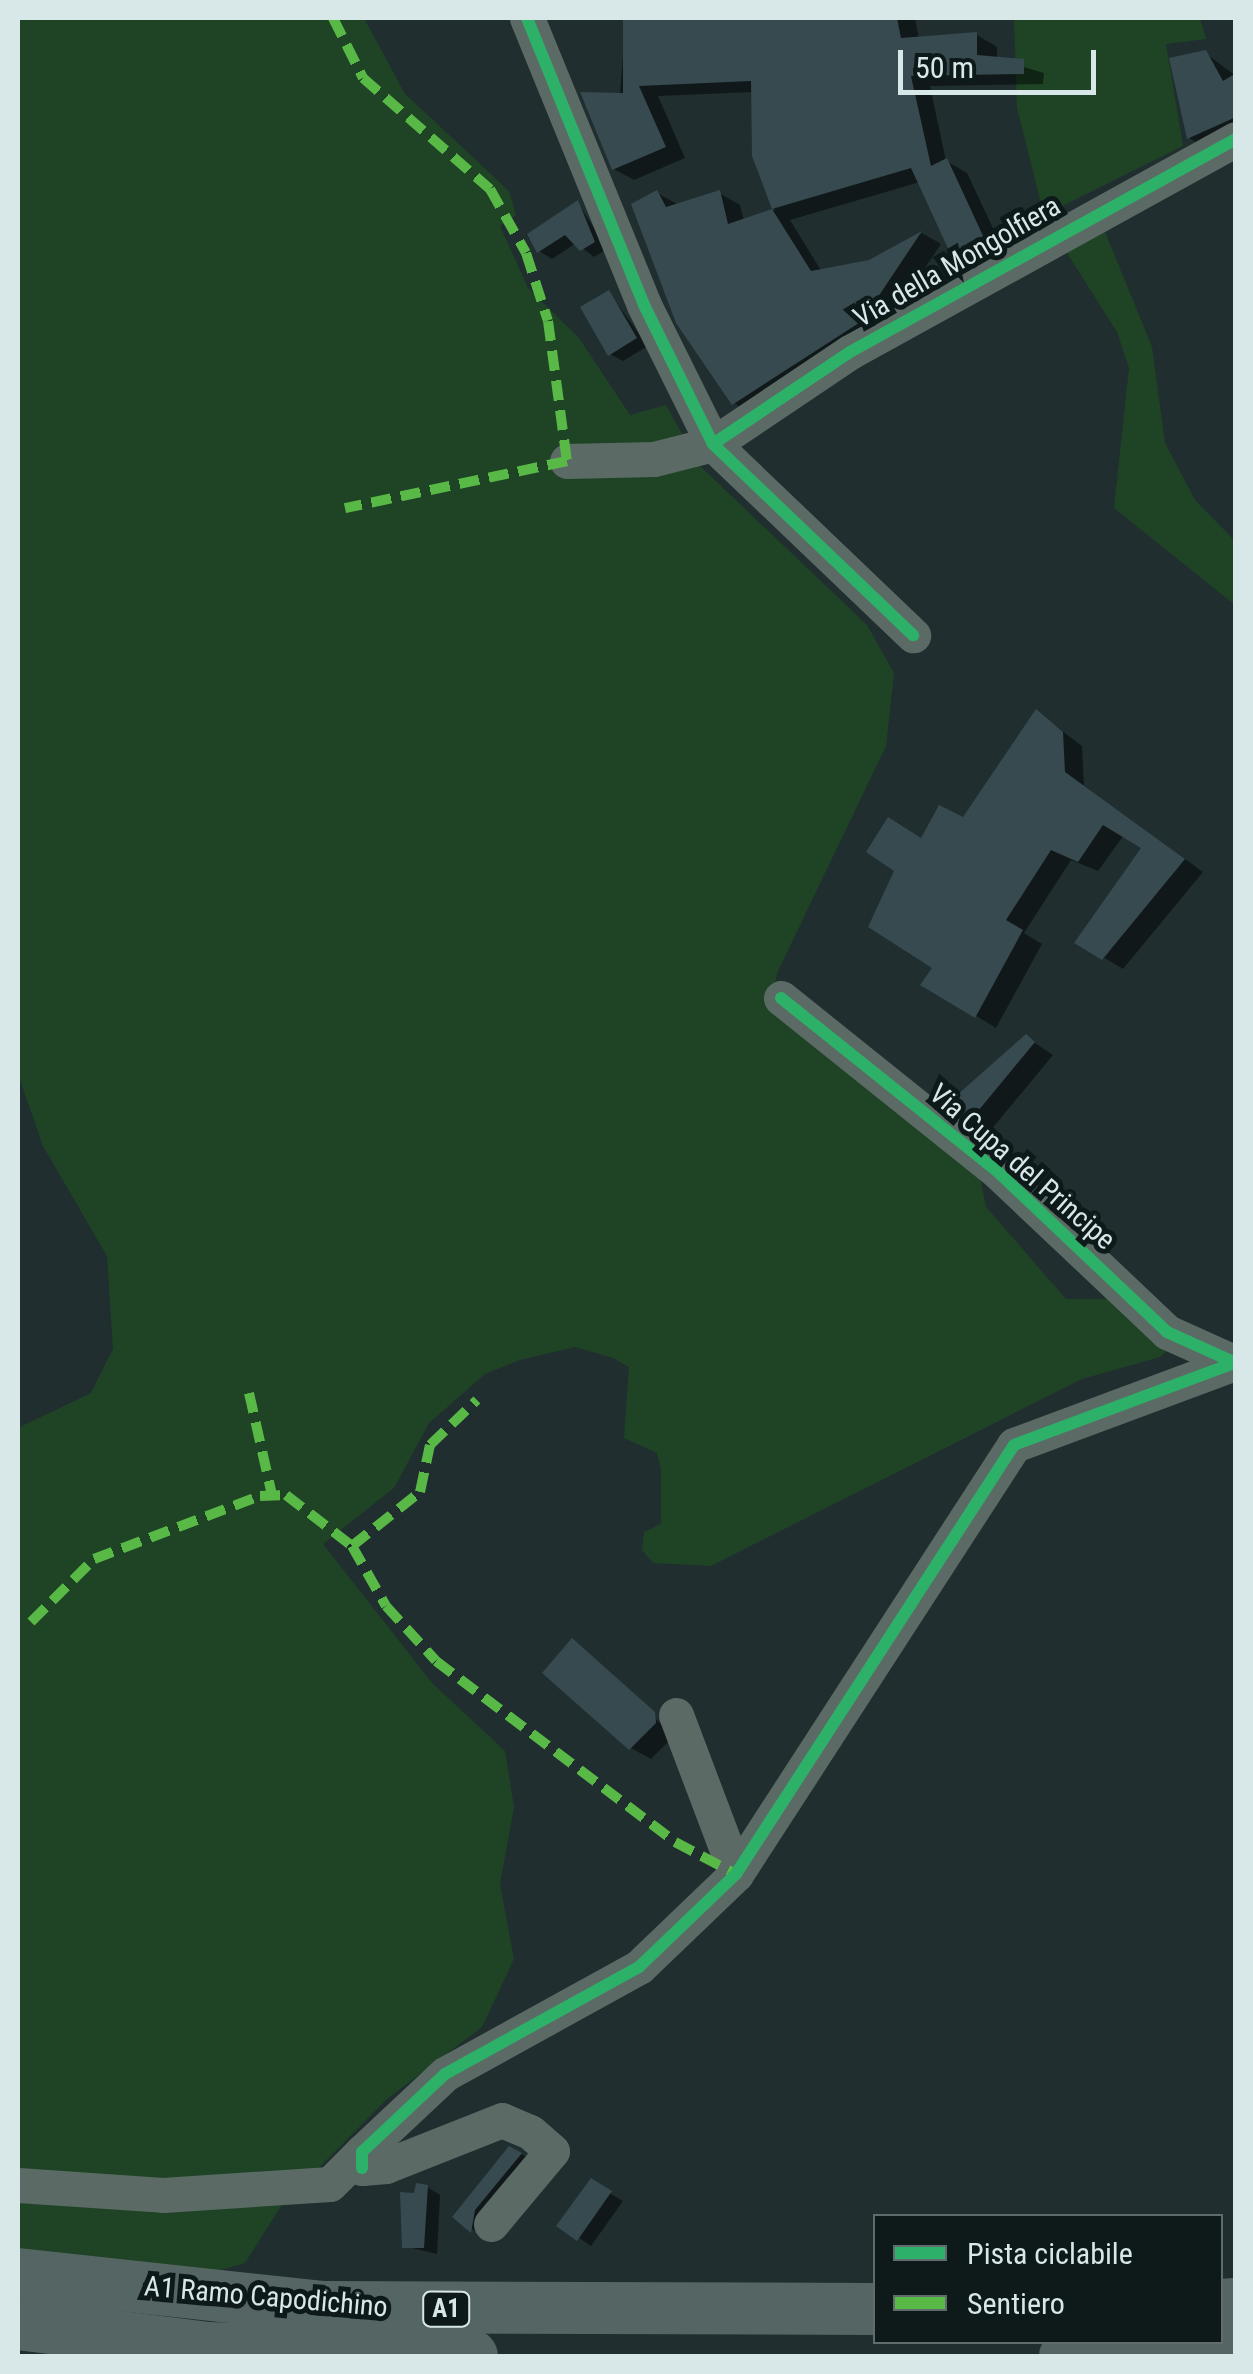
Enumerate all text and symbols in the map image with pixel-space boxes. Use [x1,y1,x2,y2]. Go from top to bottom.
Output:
scale bar [903,30,1100,92]
text: 50 m [915,50,974,85]
street label: Via della Mongolfiera [848,189,1066,335]
street label: Via Cupa del Principe [922,1077,1122,1257]
legend [873,2214,1223,2344]
text: Pista ciclabile [967,2236,1133,2271]
street label: A1 Ramo Capodichino [143,2270,389,2324]
text: Sentiero [967,2286,1065,2321]
road number: A1 [421,2289,471,2329]

